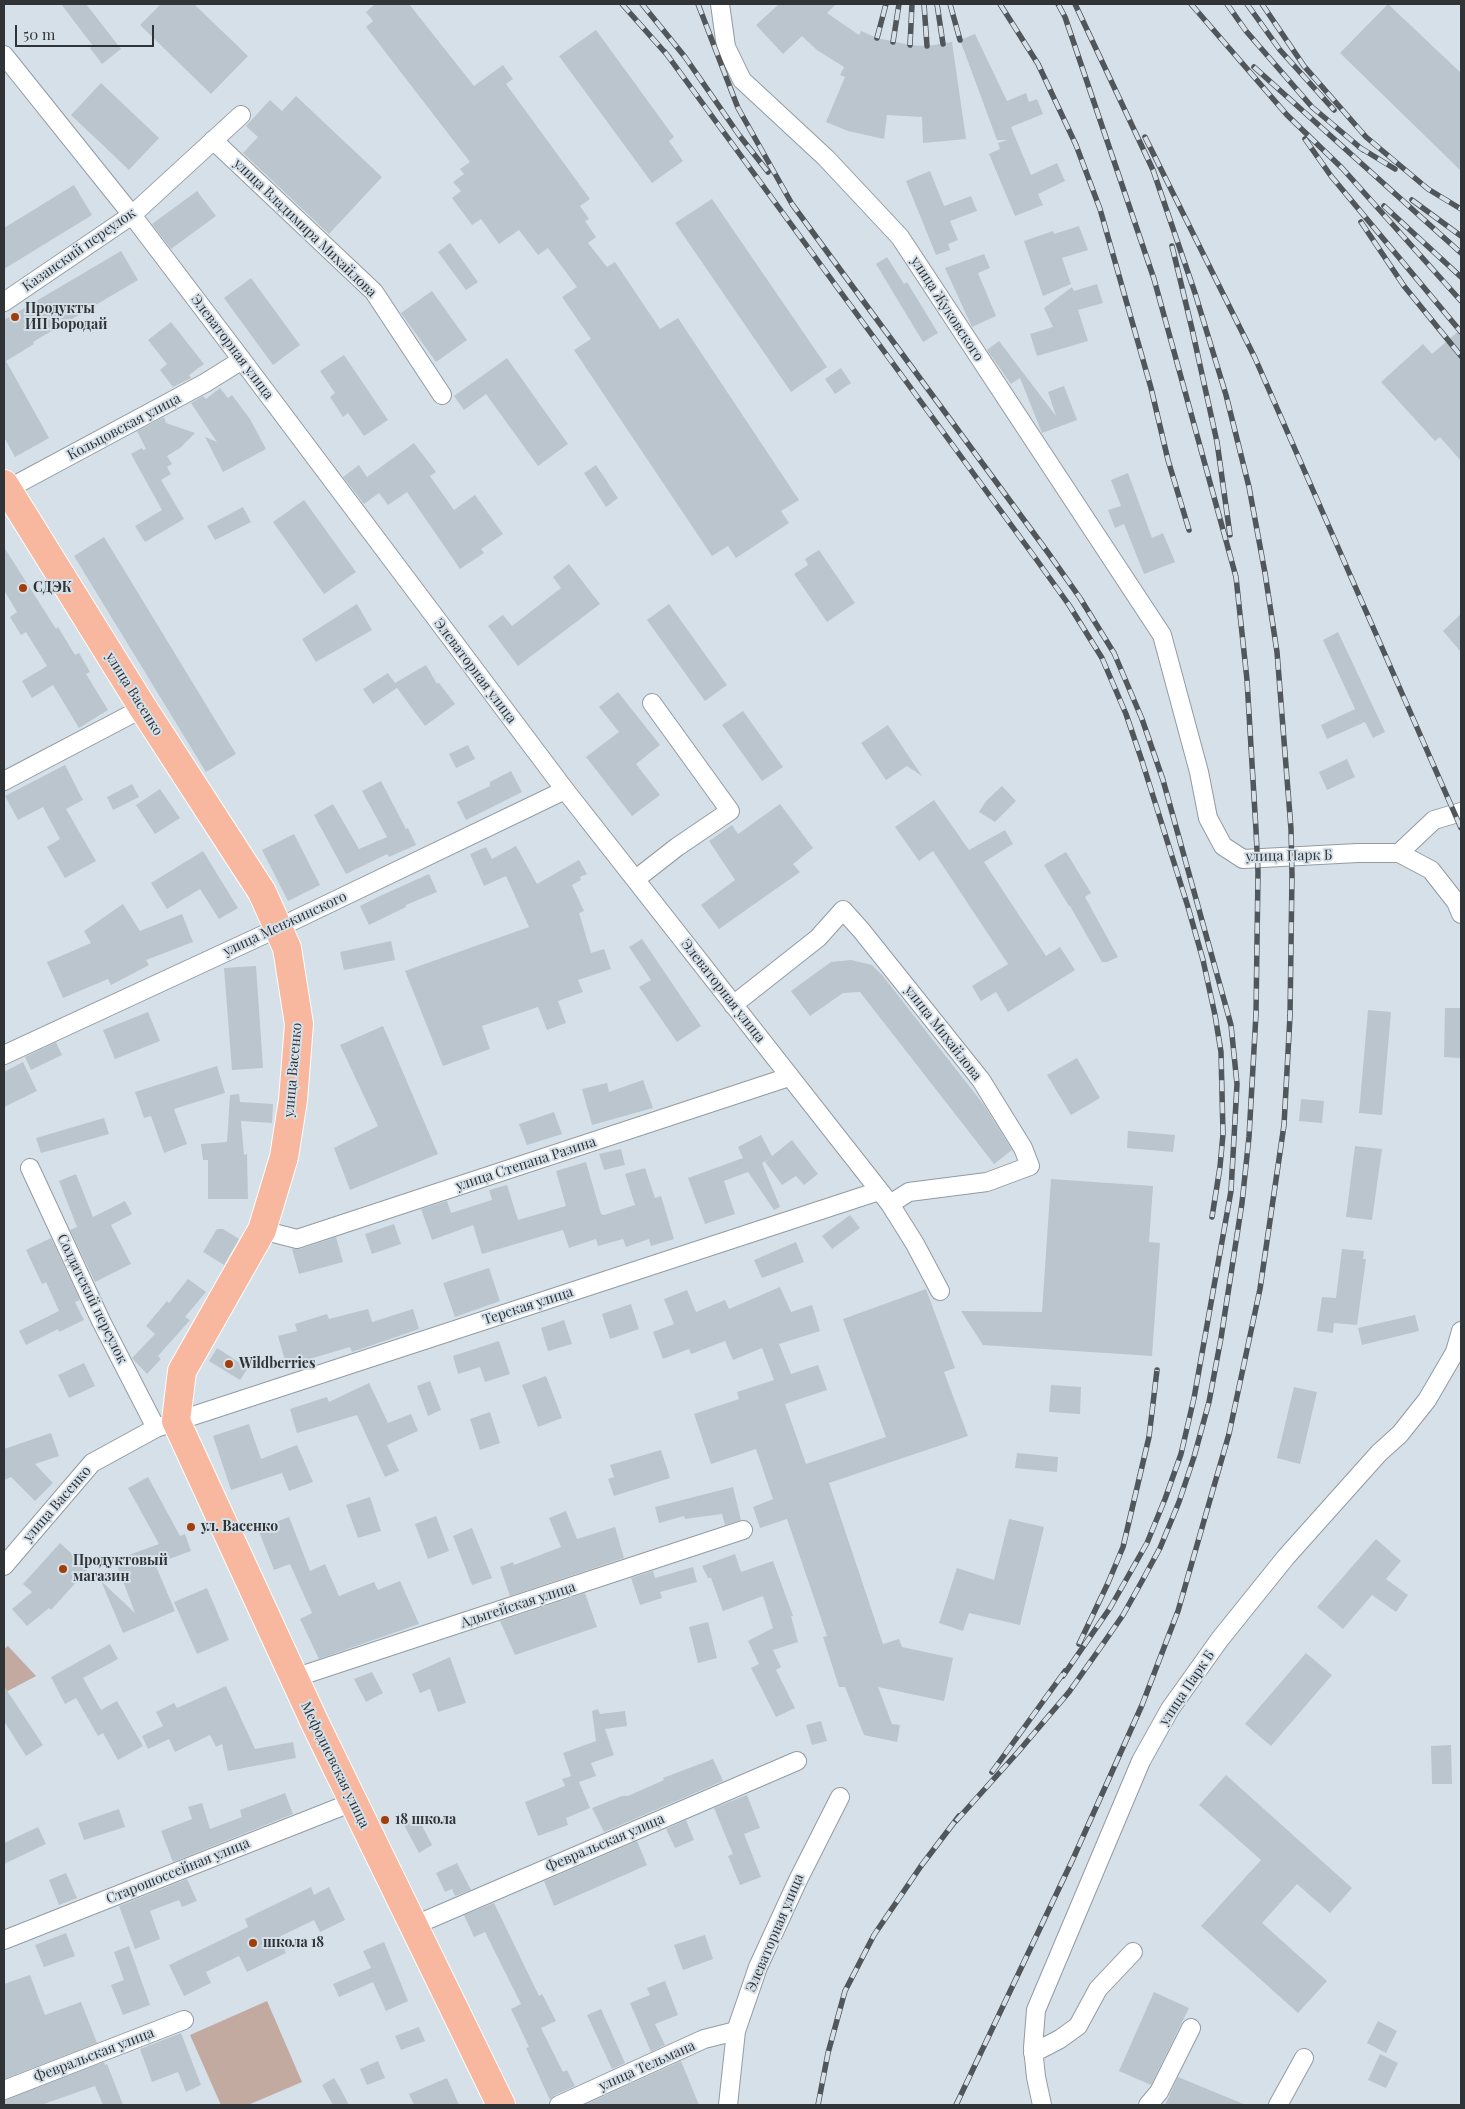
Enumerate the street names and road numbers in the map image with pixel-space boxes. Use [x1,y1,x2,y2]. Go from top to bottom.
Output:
street label: улица Владимира Михайлова [230,155,380,301]
street label: Казанский переулок [19,205,139,295]
street label: улица Жуковского [907,254,987,364]
street label: Элеваторная улица [187,291,277,403]
street label: Кольцовская улица [65,390,183,464]
street label: Элеваторная улица [430,615,520,727]
street label: улица Васенко [102,649,166,739]
street label: улица Парк Б [1245,847,1333,865]
street label: улица Менжинского [221,888,349,960]
street label: Элеваторная улица [677,936,769,1046]
street label: улица Михайлова [901,982,985,1084]
street label: улица Васенко [280,1022,306,1118]
street label: улица Степана Разина [454,1133,598,1195]
street label: Солдатский переулок [53,1232,131,1366]
street label: Терская улица [481,1284,575,1328]
street label: улица Васенко [20,1463,94,1545]
street label: Адыгейская улица [458,1579,578,1631]
street label: улица Парк Б [1156,1647,1218,1729]
street label: Мефодиевская улица [297,1699,373,1831]
street label: Февральская улица [543,1810,667,1876]
street label: Старошоссейная улица [104,1834,252,1908]
street label: Элеваторная улица [743,1871,807,1995]
street label: Февральская улица [31,2024,157,2086]
street label: улица Тельмана [596,2037,698,2095]

